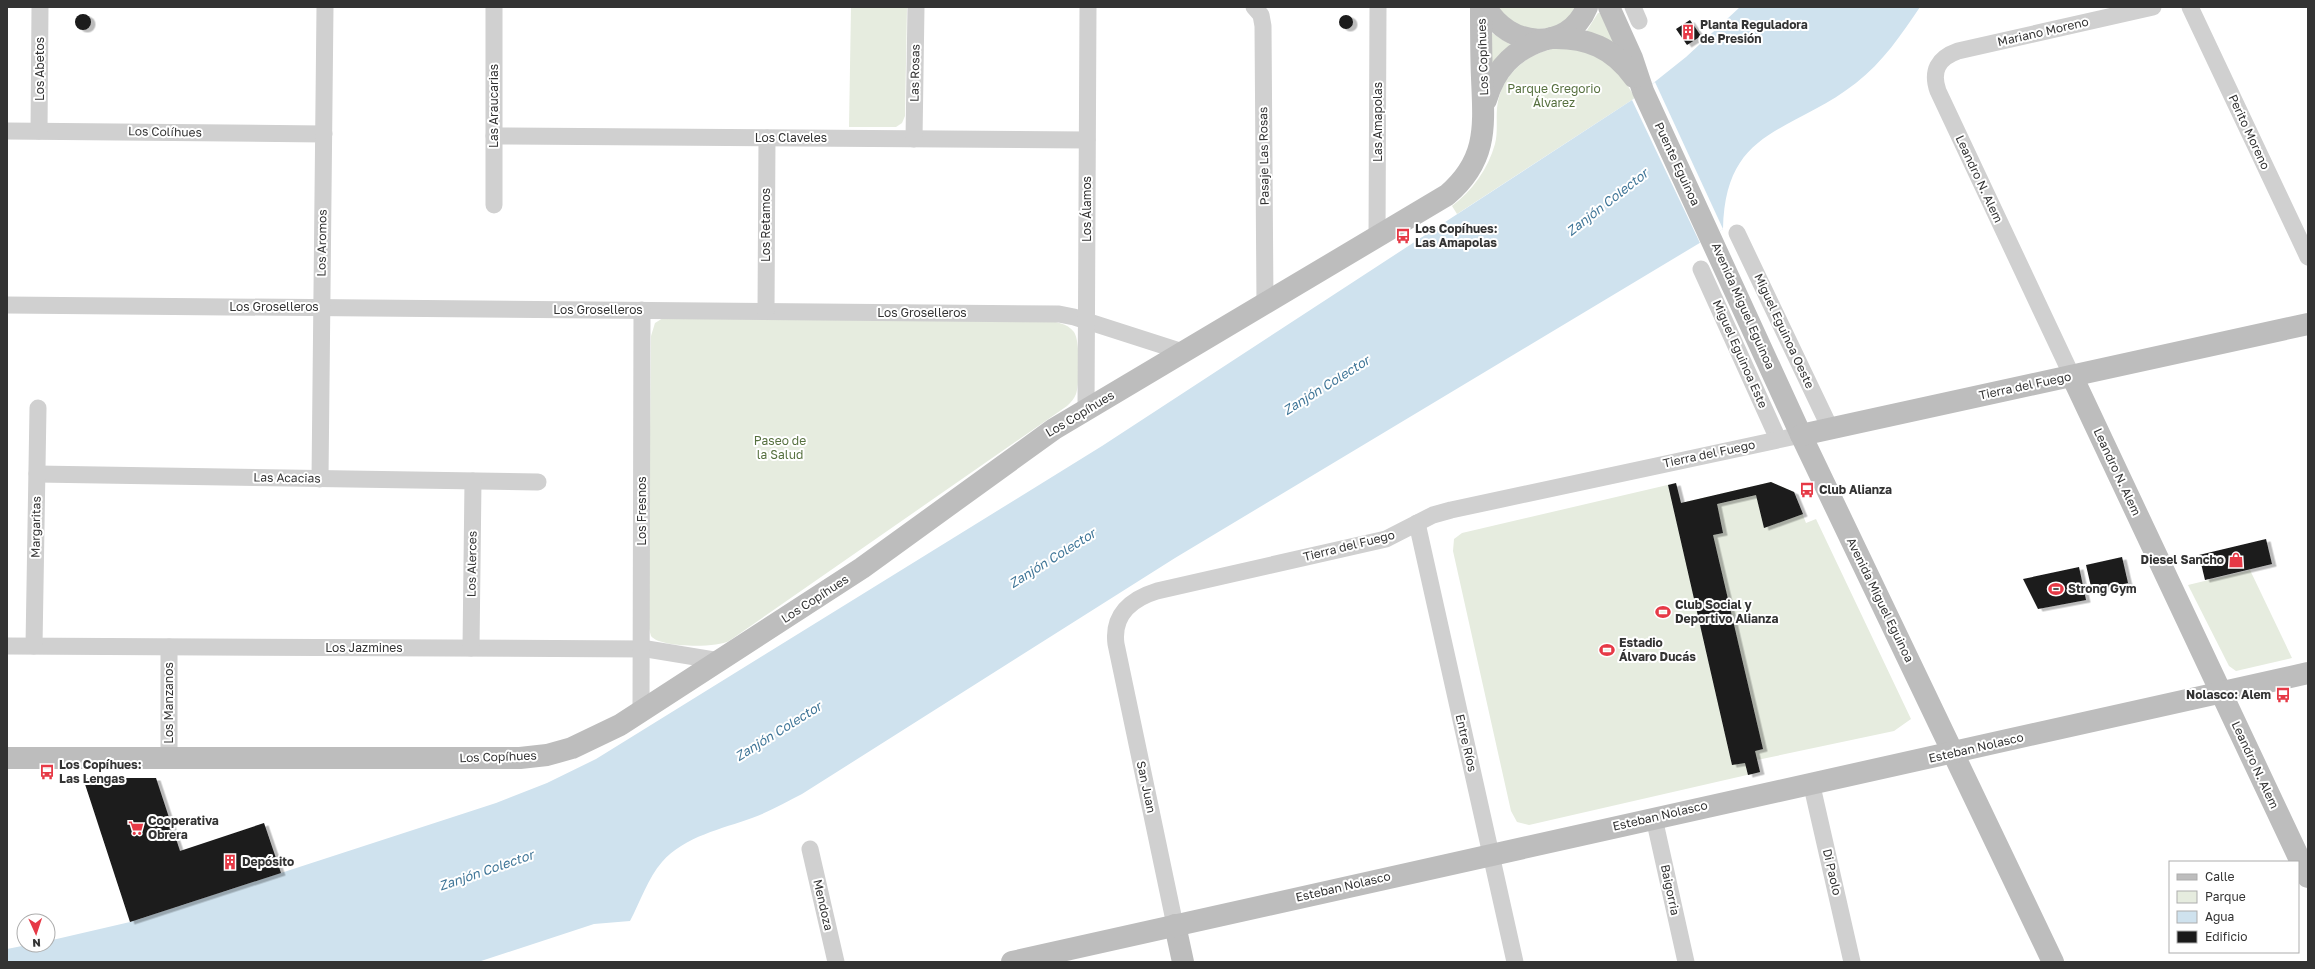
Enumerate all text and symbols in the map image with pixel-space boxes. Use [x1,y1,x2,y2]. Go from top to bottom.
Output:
street label: Mariano Moreno [1996,14,2090,49]
place label: Planta Reguladora de Presión [1700,17,1808,46]
street label: Los Copíhues [1474,18,1491,96]
building icon: Planta Reguladora de Presión [1679,23,1697,41]
street label: Los Abetos [32,37,47,101]
street label: Las Rosas [906,44,923,102]
street label: Las Araucarias [486,64,501,148]
park label: Parque Gregorio Álvarez [1507,81,1601,110]
street label: Las Amapolas [1370,82,1385,162]
street label: Perito Moreno [2225,92,2273,172]
street label: Pasaje Las Rosas [1255,107,1272,205]
street label: Puente Eguinoa [1652,120,1703,208]
street label: Los Colíhues [128,123,202,140]
street label: Los Claveles [755,130,827,145]
street label: Leandro N. Alem [1953,133,2006,225]
water label: Zanjón Colector [1563,164,1652,239]
street label: Los Álamos [1079,176,1094,242]
street label: Los Retamos [758,188,773,262]
street label: Los Aromos [313,209,330,277]
place label: Los Copíhues: Las Amapolas [1415,221,1498,250]
bus stop icon: Los Copíhues: Las Amapolas [1394,227,1412,245]
street label: Avenida Miguel Eguinoa [1709,240,1778,371]
street label: Miguel Eguinoa Oeste [1751,271,1818,391]
street label: Miguel Eguinoa Este [1710,297,1771,410]
street label: Los Groselleros [229,299,319,314]
street label: Los Groselleros [553,302,643,317]
street label: Los Groselleros [877,305,967,320]
water label: Zanjón Colector [1280,351,1374,418]
street label: Tierra del Fuego [1977,368,2072,403]
street label: Los Copíhues [1043,387,1117,440]
street label: Leandro N. Alem [2091,426,2144,518]
park label: Paseo de la Salud [754,433,806,462]
street label: Tierra del Fuego [1661,436,1756,471]
street label: Las Acacias [253,469,321,486]
street label: Los Fresnos [634,476,649,546]
bus stop icon: Club Alianza [1798,481,1816,499]
place label: Club Alianza [1819,482,1892,497]
street label: Margaritas [27,496,44,558]
water label: Zanjón Colector [1006,524,1100,591]
street label: Tierra del Fuego [1302,527,1396,564]
street label: Los Alerces [463,531,480,597]
street label: Avenida Miguel Eguinoa [1844,535,1917,665]
shop icon: Diesel Sancho [2227,551,2245,569]
place label: Diesel Sancho [2141,552,2224,567]
street label: Los Copíhues [778,571,851,626]
sports icon: Strong Gym [2047,580,2065,598]
place label: Strong Gym [2068,581,2137,596]
place label: Club Social y Deportivo Alianza [1675,597,1778,626]
sports icon: Club Social y Deportivo Alianza [1654,603,1672,621]
place label: Estadio Álvaro Ducás [1619,635,1696,664]
street label: Los Jazmines [325,640,403,655]
sports icon: Estadio Álvaro Ducás [1598,641,1616,659]
street label: Los Manzanos [161,662,176,744]
bus stop icon: Nolasco: Alem [2274,686,2292,704]
place label: Nolasco: Alem [2186,687,2271,702]
water label: Zanjón Colector [732,697,826,764]
street label: Entre Ríos [1453,713,1480,773]
street label: Leandro N. Alem [2229,719,2282,811]
street label: Esteban Nolasco [1927,729,2025,766]
street label: Los Copíhues [459,748,537,765]
place label: Los Copíhues: Las Lengas [59,757,142,786]
street label: San Juan [1134,759,1159,814]
bus stop icon: Los Copíhues: Las Lengas [38,763,56,781]
street label: Esteban Nolasco [1611,797,1709,834]
place label: Cooperativa Obrera [148,813,219,842]
supermarket icon: Cooperativa Obrera [127,819,145,837]
water label: Zanjón Colector [437,846,537,894]
street label: Di Paolo [1820,847,1845,897]
building icon: Depósito [221,853,239,871]
place label: Depósito [242,854,294,869]
legend [2169,861,2299,953]
street label: Baigorria [1658,863,1683,917]
street label: Esteban Nolasco [1294,868,1392,905]
text: Calle [2205,869,2235,884]
street label: Mendoza [810,878,837,932]
text: Parque [2205,889,2246,904]
text: Agua [2205,909,2234,924]
north arrow [16,913,56,953]
text: Edificio [2205,929,2247,944]
text: N [32,937,41,950]

